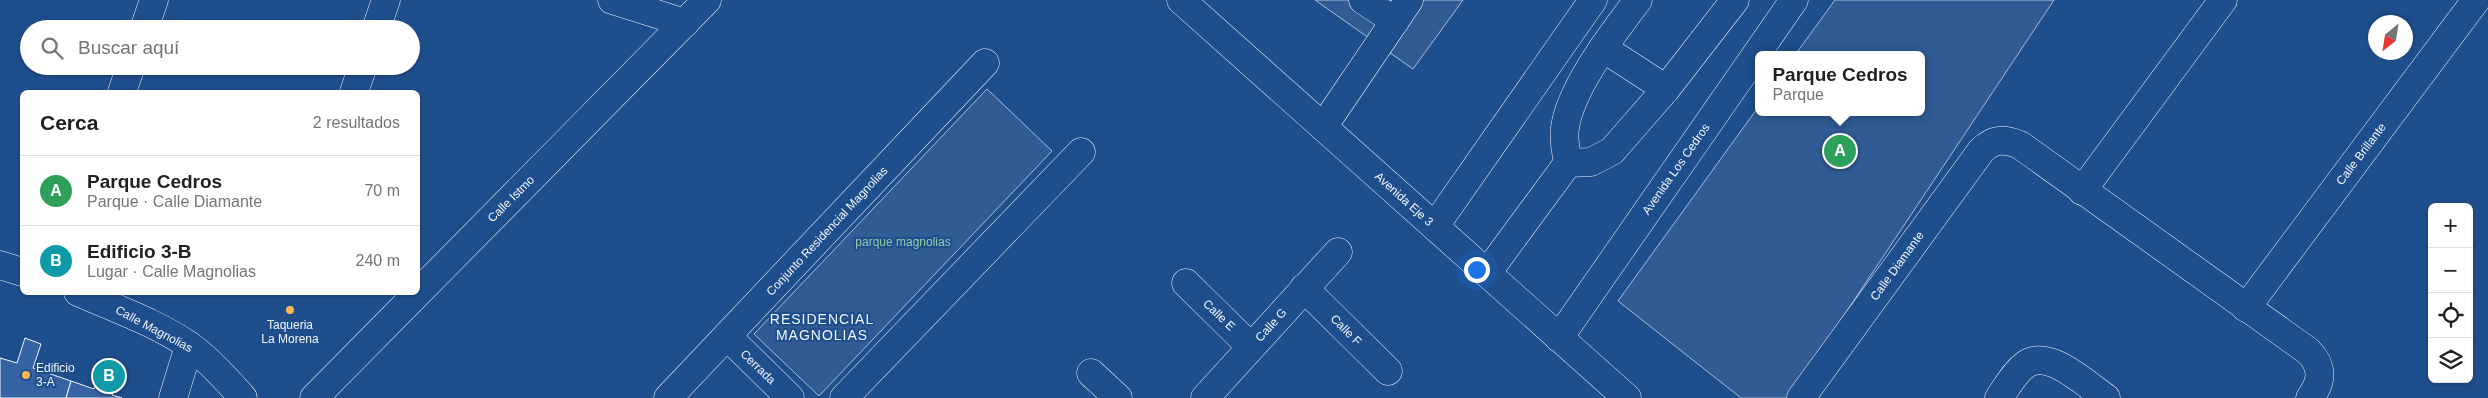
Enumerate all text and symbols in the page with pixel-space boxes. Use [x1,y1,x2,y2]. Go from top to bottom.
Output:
north arrow [2368,15,2413,60]
search box [20,20,420,75]
icon: search [38,34,66,62]
text: Buscar aquí [78,37,179,58]
popup [1755,51,1925,116]
text: Parque Cedros [1772,64,1908,85]
text: Parque [1772,86,1824,103]
text: Cerca [40,111,98,134]
text: 2 resultados [313,114,400,131]
street label: Calle Brillante [2333,120,2389,188]
street label: Avenida Los Cedros [1639,121,1713,217]
pin: A [1824,132,1856,170]
street label: Conjunto Residencial Magnolias [763,164,891,298]
street label: Avenida Eje 3 [1372,169,1436,229]
text: Parque Cedros [87,171,222,192]
street label: Calle Istmo [485,173,537,225]
text: A [50,182,62,199]
text: 70 m [364,182,400,199]
text: Parque · Calle Diamante [87,193,262,210]
map controls [2428,203,2473,383]
button: + [2428,203,2473,248]
street label: Calle Diamante [1867,228,1927,303]
park label: parque magnolias [855,235,951,249]
text: Edificio 3-B [87,241,192,262]
button: − [2428,248,2473,293]
text: B [50,252,62,269]
text: 240 m [356,252,400,269]
your location [1464,257,1490,283]
text: Lugar · Calle Magnolias [87,263,256,280]
button: locate [2428,293,2473,338]
street label: Calle E [1200,297,1238,333]
street label: Calle Magnolias [113,303,195,355]
marker: Taqueria La Morena [284,304,296,316]
street label: Calle G [1252,305,1290,345]
district label: RESIDENCIAL MAGNOLIAS [770,311,874,343]
street label: Calle F [1328,312,1364,348]
place label: Taqueria La Morena [261,318,319,346]
button: layers [2428,338,2473,383]
street label: Cerrada [738,347,779,387]
pin: B [93,357,125,395]
place label: Edificio 3-A [36,361,75,389]
marker: Edificio 3-A [20,369,32,381]

